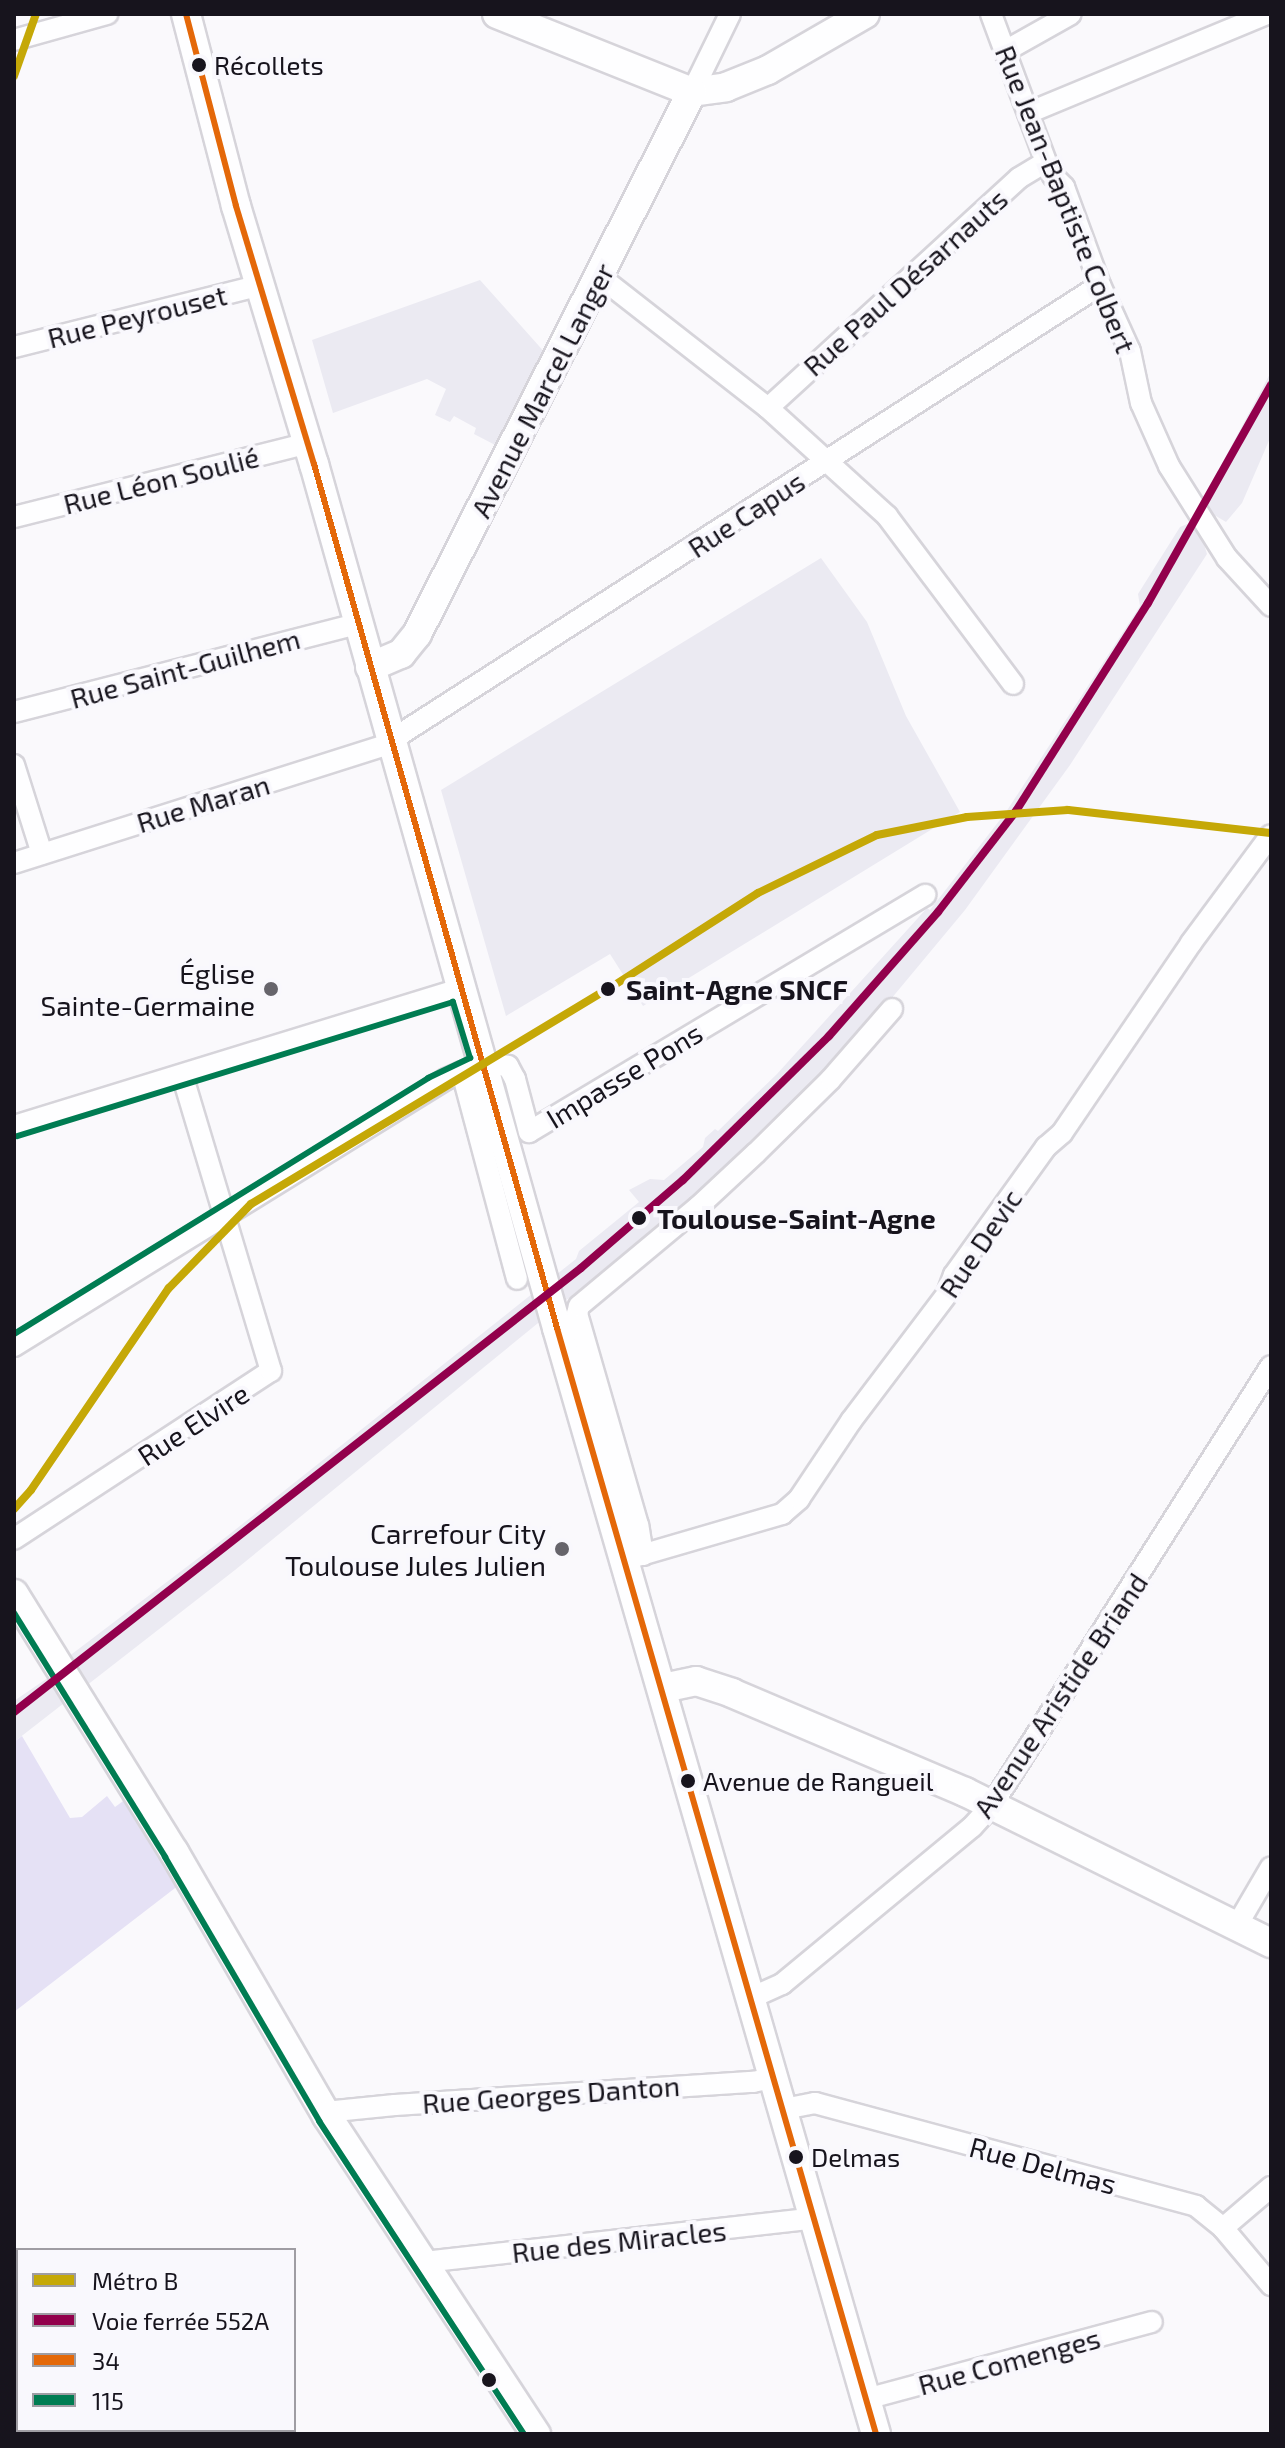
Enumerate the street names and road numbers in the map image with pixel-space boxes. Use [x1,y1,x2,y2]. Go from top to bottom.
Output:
street label: Rue Jean-Baptiste Colbert [989,40,1143,358]
street label: Rue Paul Désarnauts [796,181,1014,383]
street label: Avenue Marcel Langer [463,257,621,523]
street label: Rue Peyrouset [44,278,230,354]
street label: Rue Léon Soulié [60,439,262,521]
street label: Rue Capus [681,464,811,564]
street label: Rue Saint-Guilhem [66,621,304,715]
street label: Rue Maran [132,767,274,839]
street label: Impasse Pons [540,1015,708,1135]
street label: Rue Devic [932,1182,1028,1304]
street label: Rue Elvire [131,1376,255,1472]
street label: Avenue Aristide Briand [966,1566,1154,1824]
street label: Rue Georges Danton [421,2068,681,2120]
street label: Rue Delmas [966,2129,1120,2201]
street label: Rue des Miracles [510,2213,728,2269]
street label: Rue Comenges [914,2321,1104,2401]

